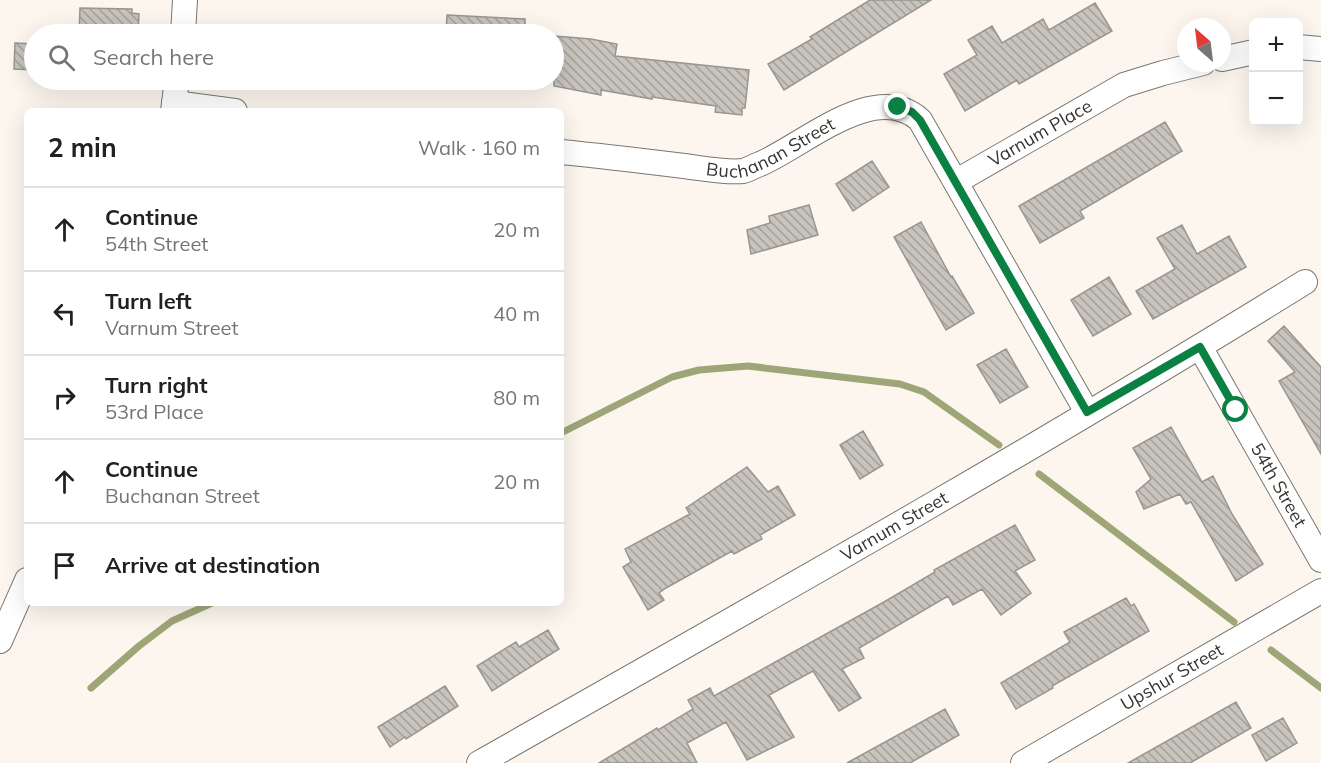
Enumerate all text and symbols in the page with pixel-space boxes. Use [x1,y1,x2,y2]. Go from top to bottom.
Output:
north arrow [1177,18,1231,72]
map controls [1249,18,1303,126]
button: + [1249,18,1303,72]
search box [24,24,564,90]
icon: search [45,41,78,74]
text: Search here [93,43,214,71]
button: − [1249,72,1303,126]
route end [884,93,910,119]
street label: Varnum Place [984,94,1096,172]
street label: Buchanan Street [705,112,839,183]
text: 2 min [48,131,117,164]
text: Walk · 160 m [418,135,540,160]
text: Continue [105,203,198,231]
icon: ahead [48,213,81,246]
text: 20 m [493,217,540,242]
text: 54th Street [105,231,208,256]
text: Turn left [105,287,192,315]
icon: left [48,297,81,330]
text: 40 m [493,301,540,326]
text: Varnum Street [105,315,238,340]
text: Turn right [105,371,208,399]
icon: right [48,381,81,414]
text: 80 m [493,385,540,410]
route start [1222,396,1248,422]
text: 53rd Place [105,399,204,424]
street label: 54th Street [1246,439,1312,531]
text: Continue [105,455,198,483]
icon: ahead [48,465,81,498]
text: 20 m [493,469,540,494]
text: Buchanan Street [105,483,260,508]
street label: Varnum Street [836,486,952,566]
icon: arrive [48,549,81,582]
text: Arrive at destination [105,551,320,579]
street label: Upshur Street [1116,638,1227,715]

